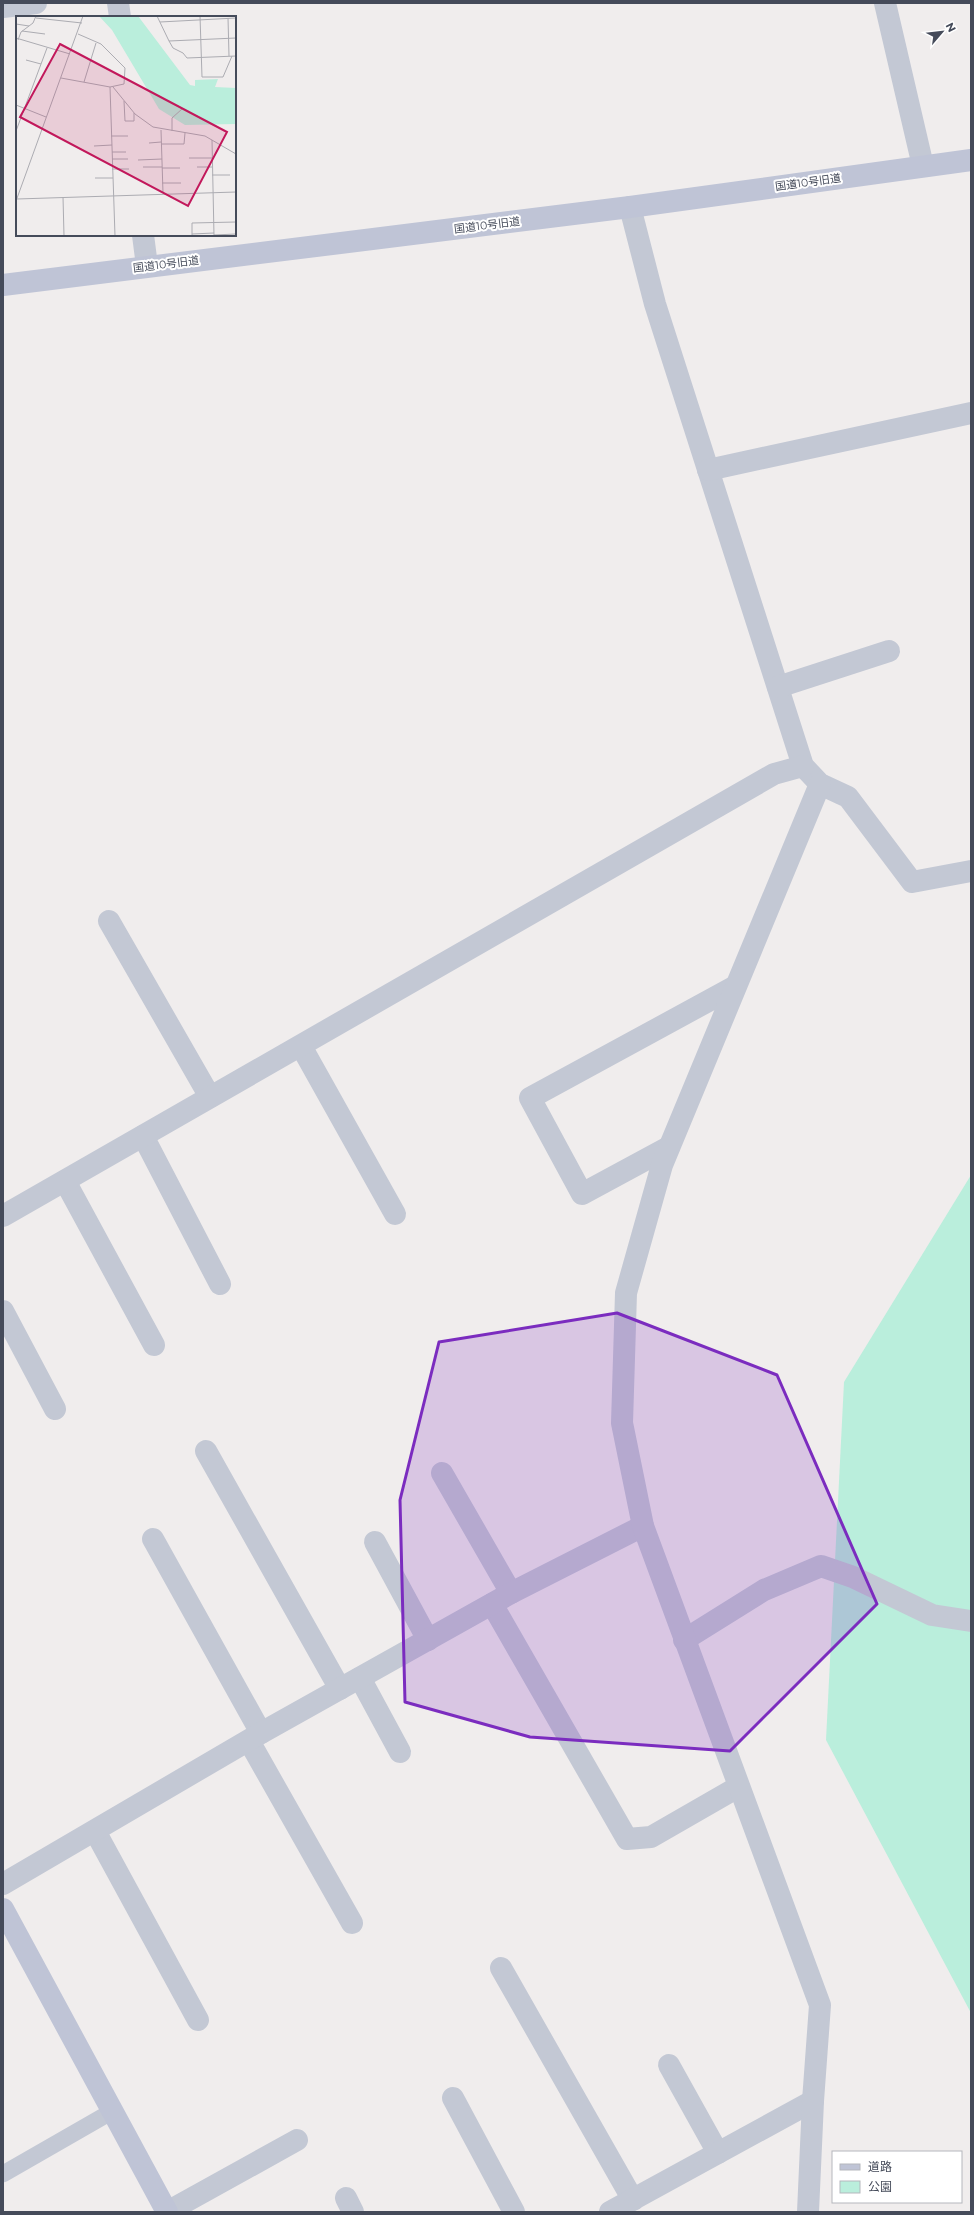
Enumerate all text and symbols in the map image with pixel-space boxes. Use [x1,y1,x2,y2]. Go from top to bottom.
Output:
north arrow [922,12,962,52]
inset map [16,16,236,236]
text: N [943,20,959,35]
street label: 国道10号旧道 [774,170,842,194]
street label: 国道10号旧道 [453,214,521,236]
street label: 国道10号旧道 [132,253,200,275]
legend [832,2151,962,2203]
text: 道路 [868,2159,892,2174]
text: 公園 [868,2179,892,2194]

